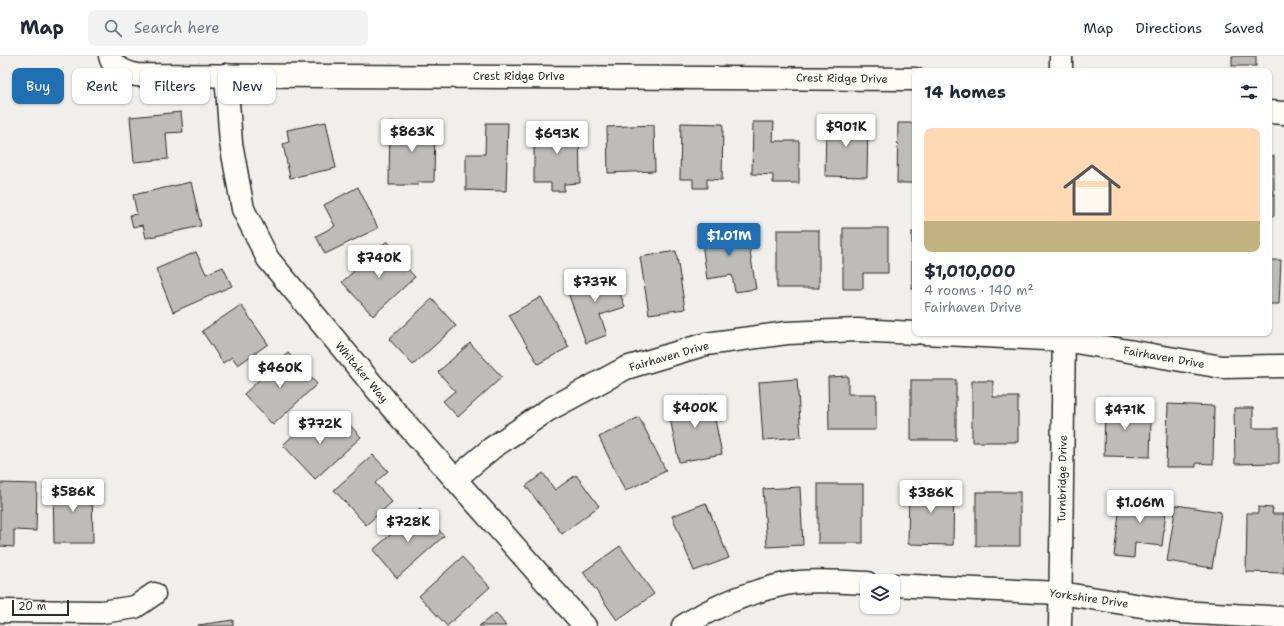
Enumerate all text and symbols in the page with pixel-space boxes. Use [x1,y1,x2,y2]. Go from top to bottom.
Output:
search box [88,10,368,46]
text: Map [20,15,64,40]
icon: search [102,17,124,39]
text: Search here [134,18,220,38]
text: Map [1084,19,1114,37]
text: Directions [1136,19,1202,37]
text: Saved [1224,19,1264,37]
chip: Buy [12,68,64,104]
chip: Rent [72,68,132,104]
chip: Filters [140,68,210,104]
chip: New [218,68,276,104]
street label: Crest Ridge Drive [473,69,565,84]
street label: Crest Ridge Drive [796,70,888,87]
text: 14 homes [924,81,1006,103]
icon: filters [1238,81,1260,103]
pin: $901K [818,114,874,148]
text: $901K [825,118,867,135]
pin: $863K [384,119,440,153]
pin: $693K [529,121,585,155]
text: $863K [390,123,434,140]
text: $693K [535,125,579,142]
icon: home [1056,154,1128,226]
pin: $1.01M [696,223,762,257]
text: $1.01M [706,227,752,244]
pin: $740K [351,245,407,279]
text: $740K [357,249,401,266]
text: $1,010,000 [924,260,1016,282]
pin: $737K [567,269,623,303]
text: $737K [573,273,617,290]
text: 4 rooms · 140 m² [924,282,1033,299]
text: Fairhaven Drive [924,299,1022,316]
street label: Fairhaven Drive [627,338,711,375]
street label: Whitaker Way [332,339,392,406]
street label: Fairhaven Drive [1122,343,1206,372]
pin: $460K [252,355,308,389]
text: $460K [258,359,302,376]
pin: $400K [667,395,723,429]
pin: $471K [1097,397,1153,431]
text: $400K [673,399,717,416]
text: $471K [1105,401,1145,418]
pin: $772K [292,411,348,445]
text: $772K [298,415,342,432]
street label: Turnbridge Drive [1054,435,1071,523]
pin: $586K [45,479,101,513]
pin: $386K [903,480,959,514]
text: $586K [51,483,95,500]
text: $386K [909,484,953,501]
pin: $1.06M [1107,490,1173,524]
text: $1.06M [1116,494,1164,511]
pin: $728K [380,509,436,543]
text: $728K [386,513,430,530]
map controls [860,574,900,614]
button: layers [860,574,900,614]
street label: Yorkshire Drive [1049,586,1129,611]
scale bar [12,598,69,617]
text: 20 m [18,599,46,614]

